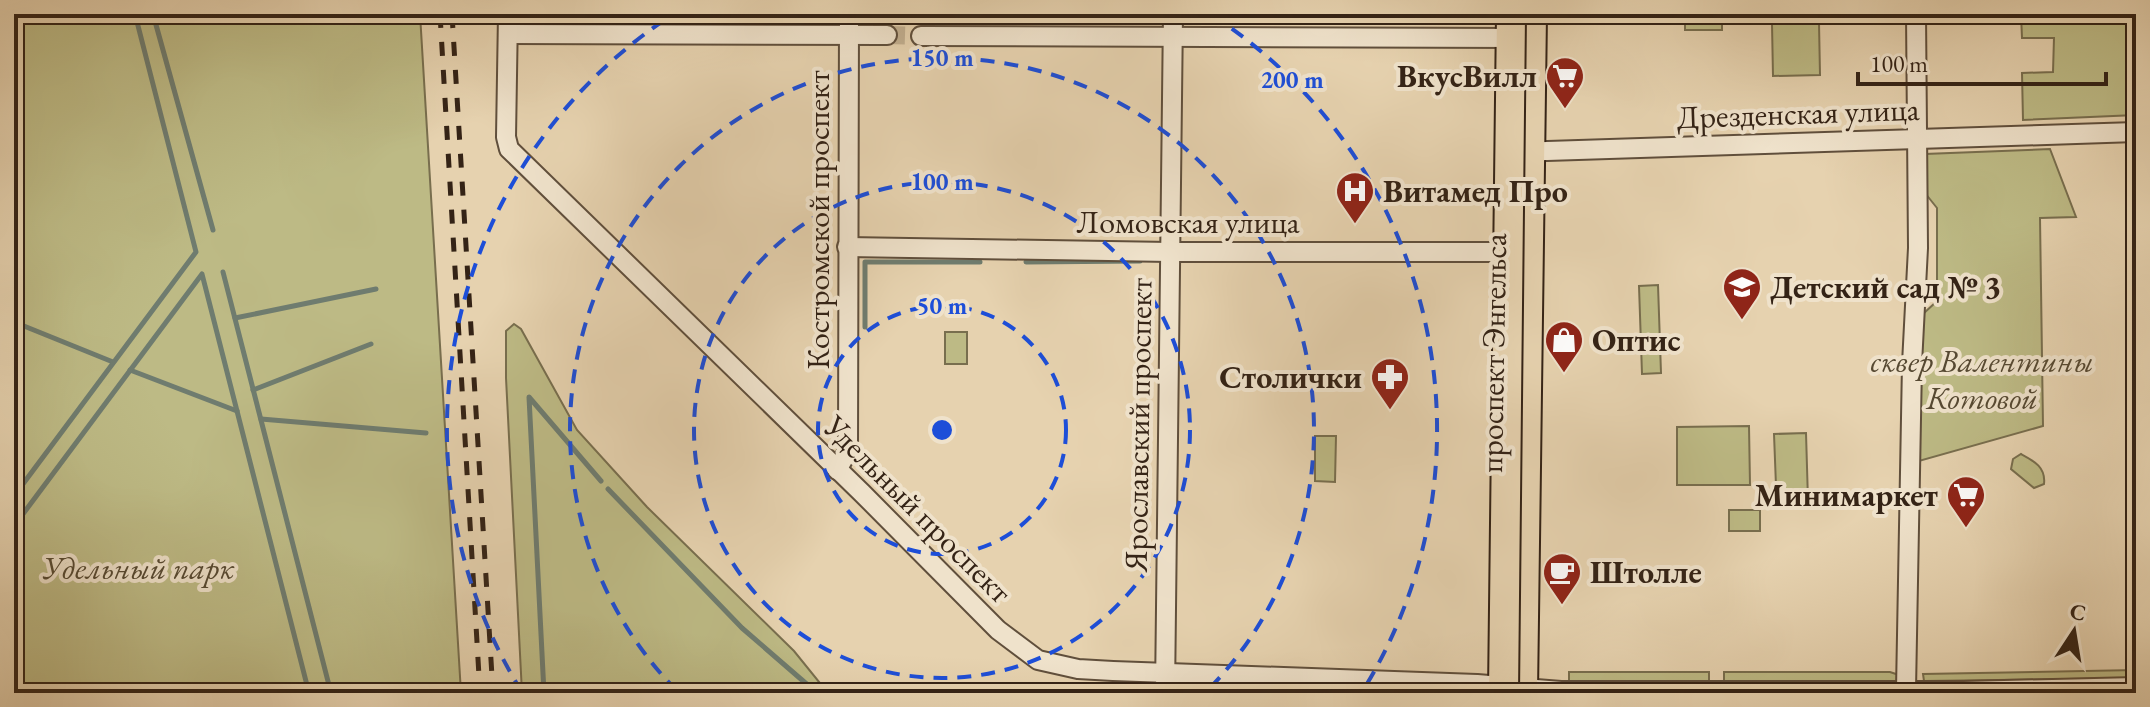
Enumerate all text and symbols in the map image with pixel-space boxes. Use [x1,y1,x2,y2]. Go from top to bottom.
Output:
scale bar [1858,36,2106,86]
text: 150 m [910,42,974,73]
text: 100 m [1870,48,1928,79]
place label: ВкусВилл [1397,55,1537,97]
supermarket icon: ВкусВилл [1544,55,1586,110]
text: 200 m [1260,64,1324,95]
street label: Костромской проспект [797,70,839,370]
street label: Дрезденская улица [1676,88,1920,138]
text: 100 m [910,166,974,197]
hospital icon: Витамед Про [1334,170,1376,225]
place label: Витамед Про [1383,170,1568,212]
street label: Ломовская улица [1076,201,1300,243]
street label: проспект Энгельса [1470,233,1516,473]
school or university icon: Детский сад № 3 [1721,266,1763,321]
place label: Детский сад № 3 [1770,266,2001,308]
street label: Ярославский проспект [1114,278,1162,573]
text: 50 m [917,290,967,321]
shop icon: Оптис [1543,319,1585,374]
place label: Оптис [1592,319,1681,361]
park label: сквер Валентины Котовой [1871,340,2093,419]
place label: Столички [1219,356,1362,398]
pharmacy icon: Столички [1369,356,1411,411]
street label: Удельный проспект [814,405,1021,612]
centre of rings [928,416,956,444]
place label: Минимаркет [1754,474,1939,516]
supermarket icon: Минимаркет [1945,474,1987,529]
park label: Удельный парк [42,547,235,589]
cafe icon: Штолле [1541,551,1583,606]
place label: Штолле [1590,551,1702,593]
north arrow [2034,591,2114,671]
text: С [2067,596,2089,628]

